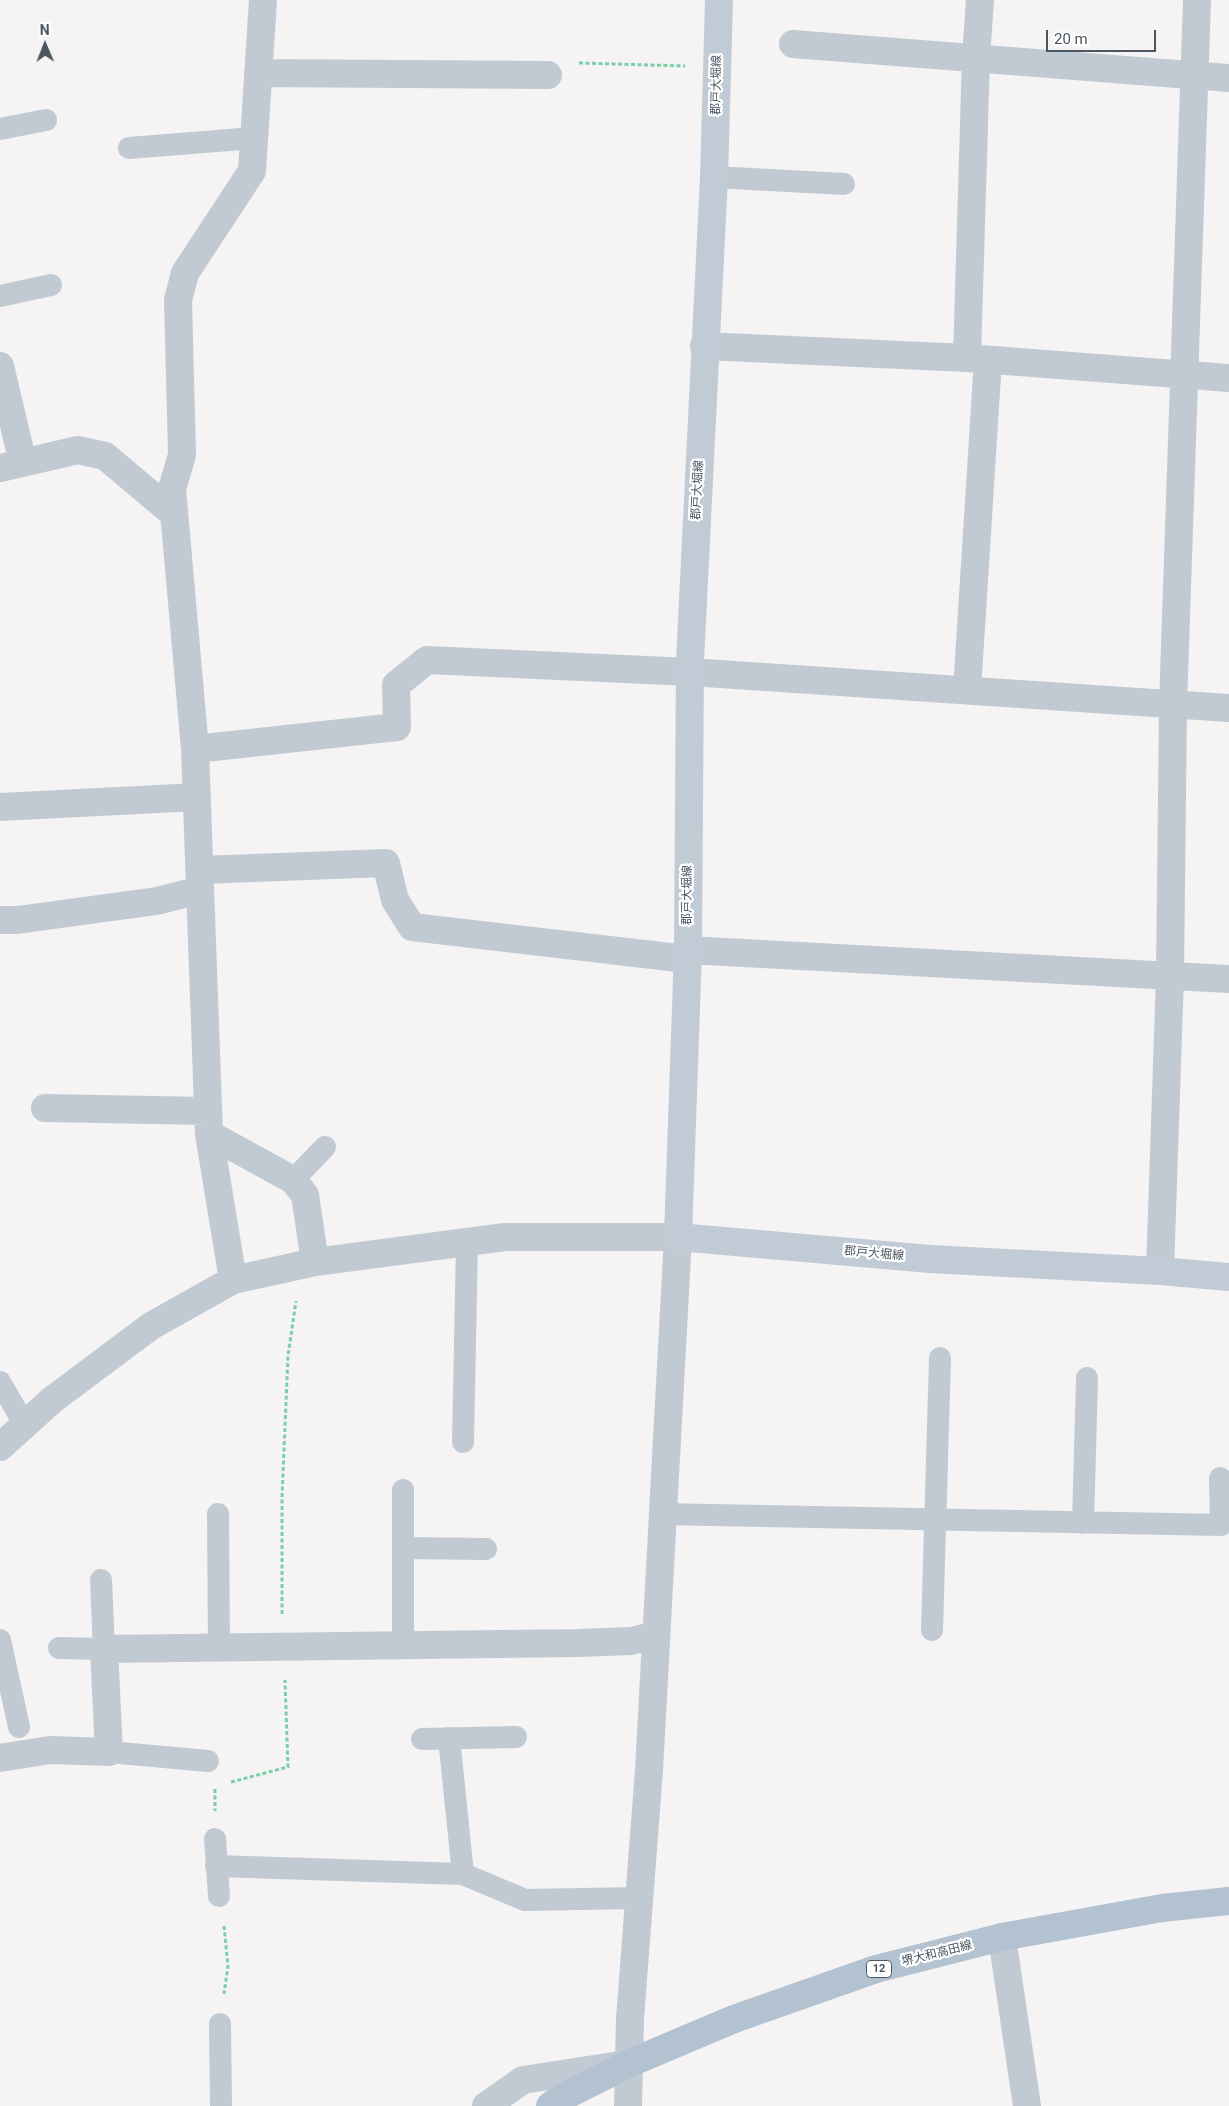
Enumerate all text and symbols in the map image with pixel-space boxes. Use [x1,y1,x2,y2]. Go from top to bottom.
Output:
north arrow [20,20,70,70]
scale bar [1049,20,1159,52]
text: N [40,22,50,38]
text: 20 m [1054,30,1088,48]
street label: 郡戸大堀線 [709,55,725,115]
street label: 郡戸大堀線 [689,460,707,520]
street label: 郡戸大堀線 [681,865,695,925]
street label: 郡戸大堀線 [843,1244,905,1264]
street label: 堺大和高田線 [900,1938,974,1970]
road number: 12 [866,1960,892,1978]

